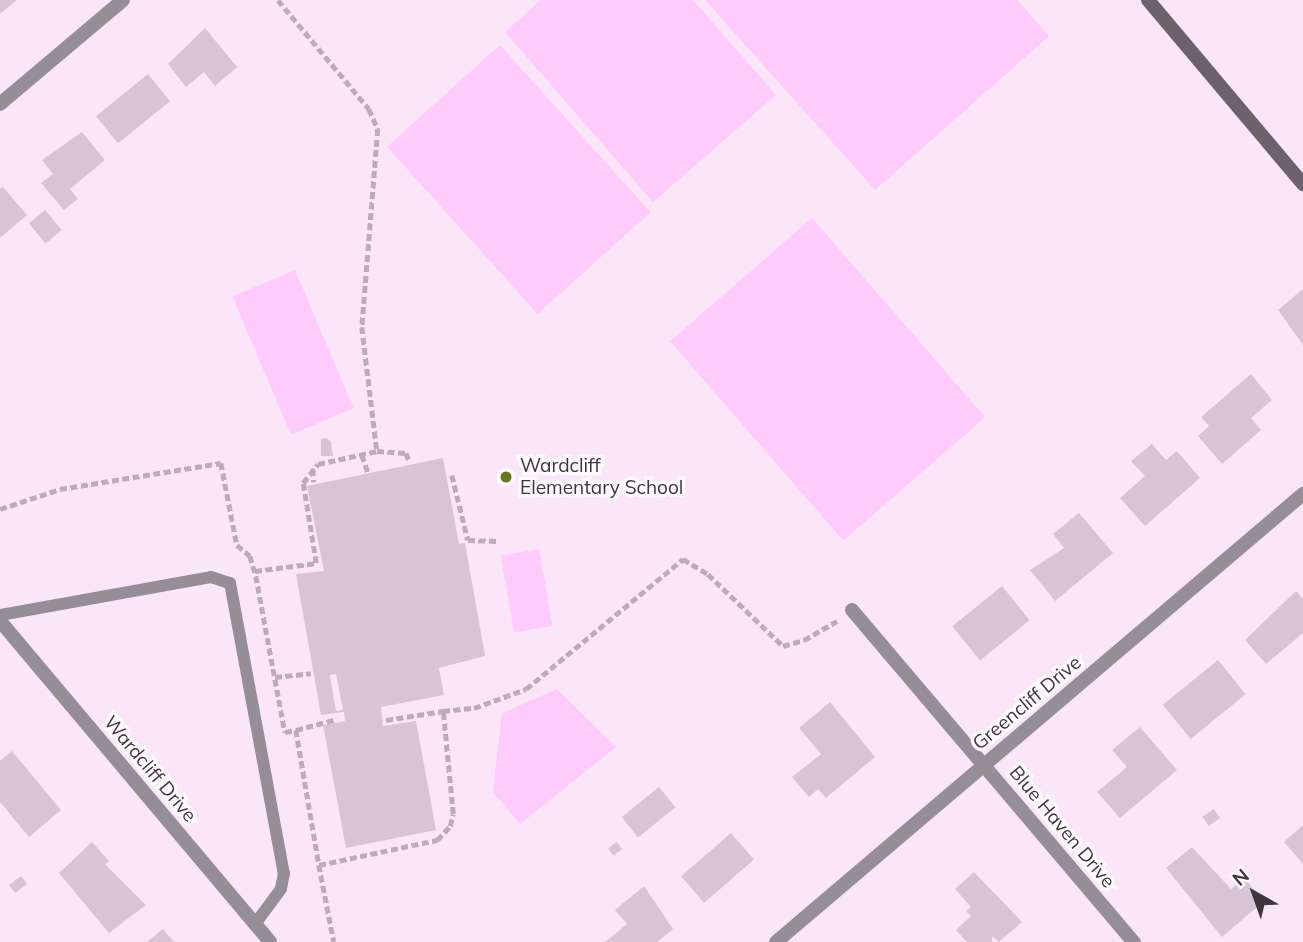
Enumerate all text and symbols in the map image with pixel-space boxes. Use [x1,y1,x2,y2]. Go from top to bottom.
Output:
place label: Wardcliff Elementary School [520,455,683,499]
marker: Wardcliff Elementary School [498,469,514,485]
street label: Greencliff Drive [968,651,1086,755]
street label: Wardcliff Drive [99,711,201,827]
street label: Blue Haven Drive [1004,762,1120,892]
north arrow [1219,858,1289,928]
text: N [1227,863,1254,891]

